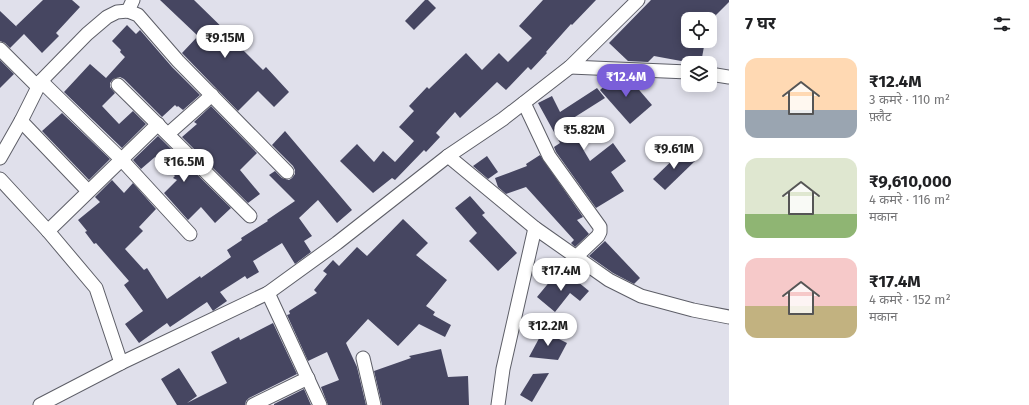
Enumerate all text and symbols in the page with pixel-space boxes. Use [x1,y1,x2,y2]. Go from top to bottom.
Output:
map controls [681,12,717,92]
button: locate [681,12,717,48]
text: 7 घर [745,13,776,34]
icon: filters [991,13,1013,35]
pin: ₹9.15M [192,25,258,59]
text: ₹9.15M [205,30,245,45]
button: layers [681,56,717,92]
pin: ₹12.4M [593,64,659,98]
text: ₹12.4M [606,69,646,84]
text: ₹12.4M [869,71,922,92]
icon: home [777,74,825,122]
text: 3 कमरे · 110 m² [869,92,950,107]
text: फ़्लैट [869,109,892,124]
pin: ₹5.82M [551,117,617,151]
text: ₹5.82M [563,122,605,137]
pin: ₹9.61M [641,136,707,170]
text: ₹9.61M [654,141,694,156]
pin: ₹16.5M [151,149,217,183]
text: ₹16.5M [164,154,204,169]
text: ₹9,610,000 [869,171,952,192]
icon: home [777,174,825,222]
text: 4 कमरे · 116 m² [869,192,950,207]
text: मकान [869,209,897,224]
pin: ₹17.4M [528,258,594,292]
text: ₹17.4M [541,263,581,278]
text: ₹17.4M [869,271,921,292]
icon: home [777,274,825,322]
text: 4 कमरे · 152 m² [869,292,951,307]
text: मकान [869,309,897,324]
pin: ₹12.2M [515,313,581,347]
text: ₹12.2M [528,318,568,333]

